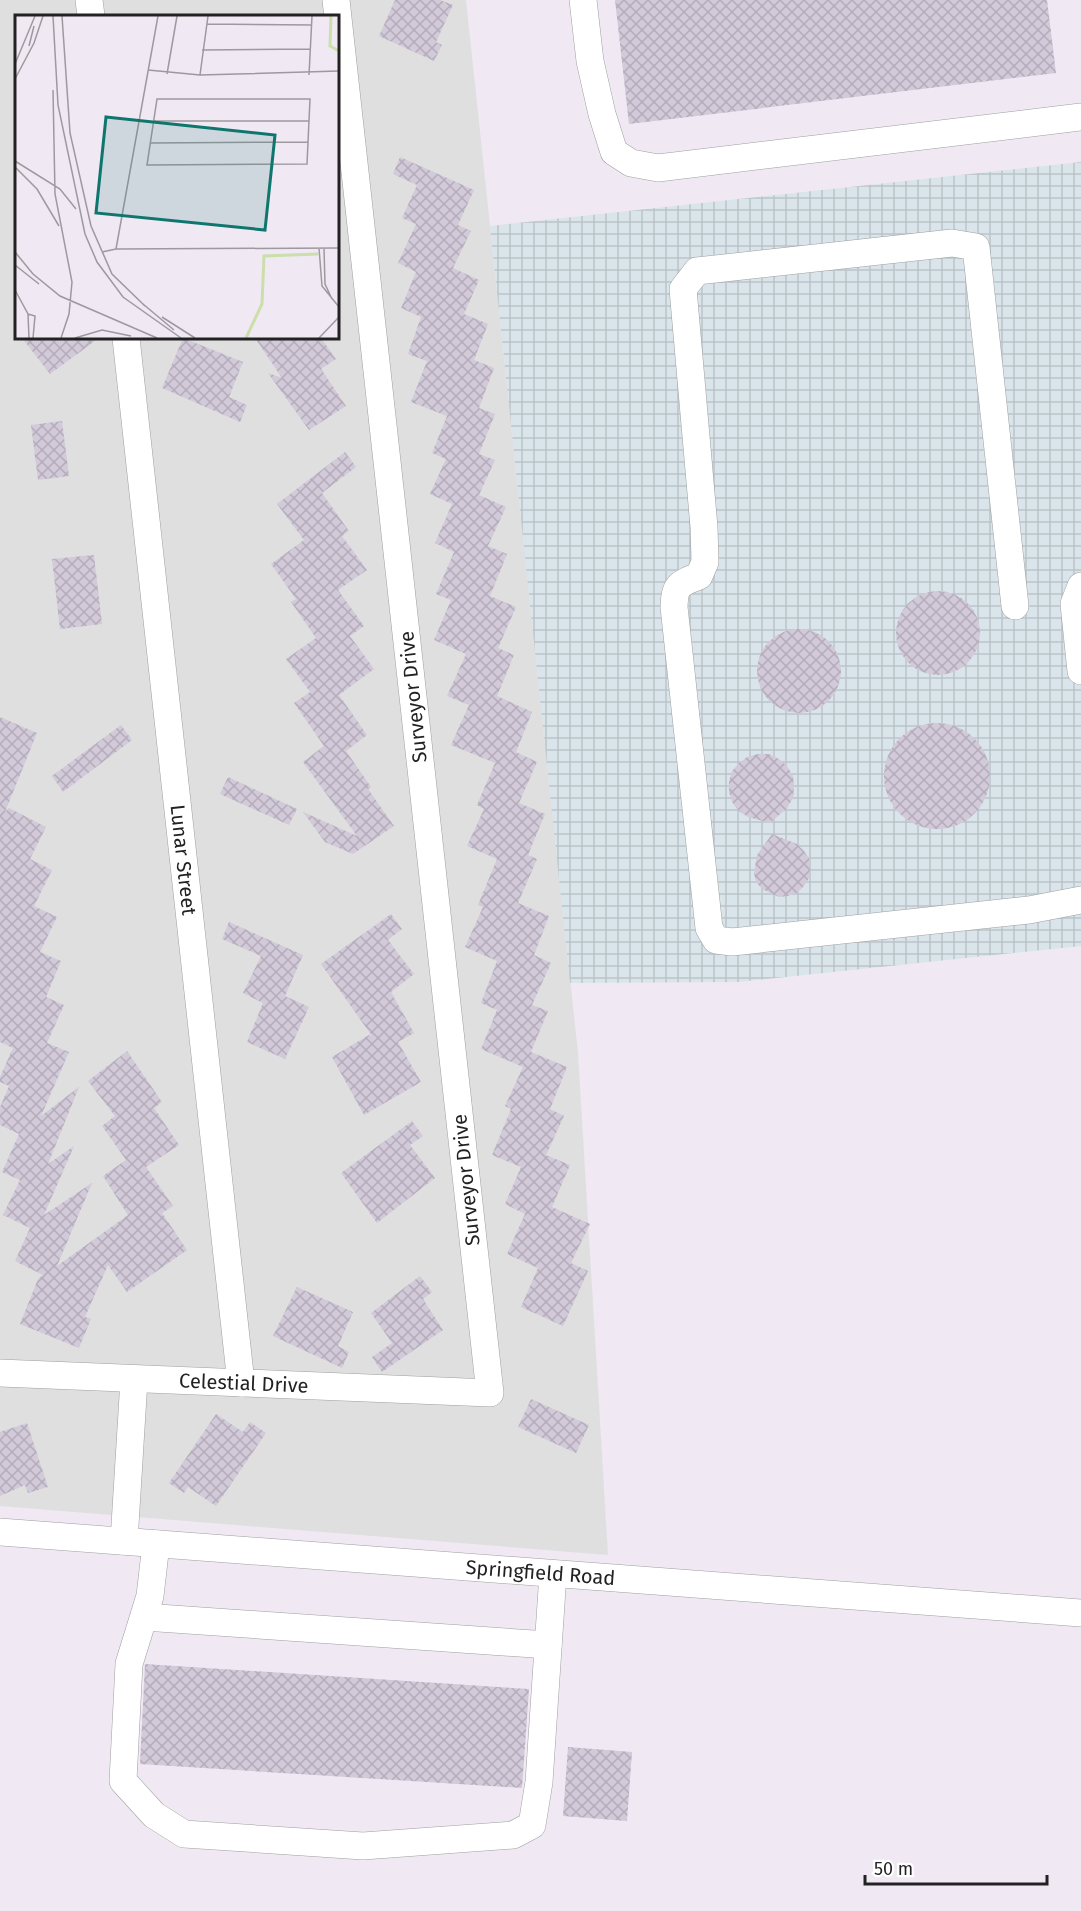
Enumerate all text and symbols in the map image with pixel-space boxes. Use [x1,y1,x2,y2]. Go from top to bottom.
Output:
inset map [15,15,339,339]
street label: Surveyor Drive [394,630,432,764]
street label: Lunar Street [165,803,202,917]
street label: Surveyor Drive [447,1113,485,1247]
street label: Celestial Drive [179,1368,309,1398]
street label: Springfield Road [465,1555,616,1590]
scale bar [865,1848,1046,1886]
text: 50 m [874,1858,913,1880]

